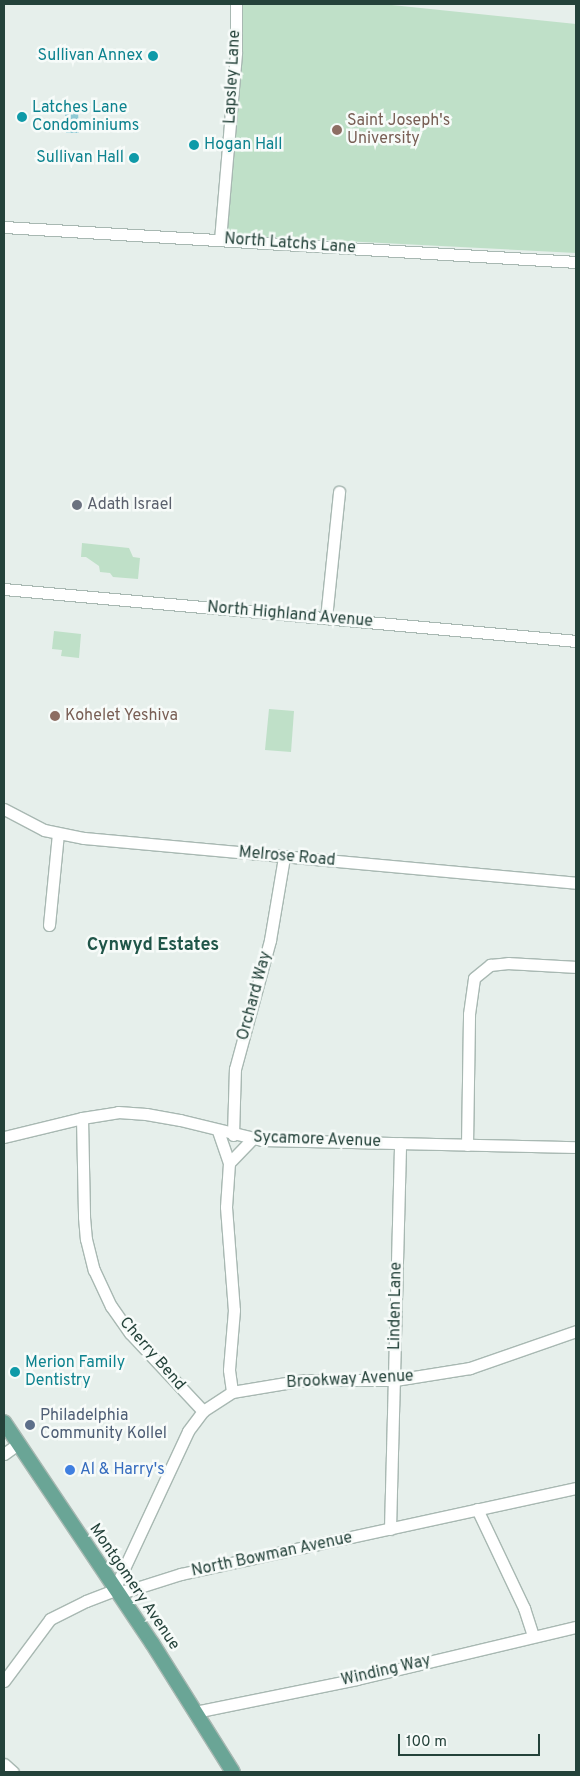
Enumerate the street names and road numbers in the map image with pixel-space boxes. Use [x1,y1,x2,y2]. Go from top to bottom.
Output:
street label: Lapsley Lane [221,30,245,124]
street label: North Latchs Lane [224,230,356,258]
street label: North Highland Avenue [206,598,374,632]
street label: Melrose Road [238,843,336,871]
street label: Orchard Way [234,949,276,1043]
street label: Sycamore Avenue [252,1128,382,1152]
street label: Linden Lane [386,1262,406,1350]
street label: Cherry Bend [115,1313,189,1395]
street label: Brookway Avenue [286,1367,414,1393]
street label: Montgomery Avenue [84,1520,184,1654]
street label: North Bowman Avenue [190,1529,354,1581]
street label: Winding Way [339,1651,433,1691]

